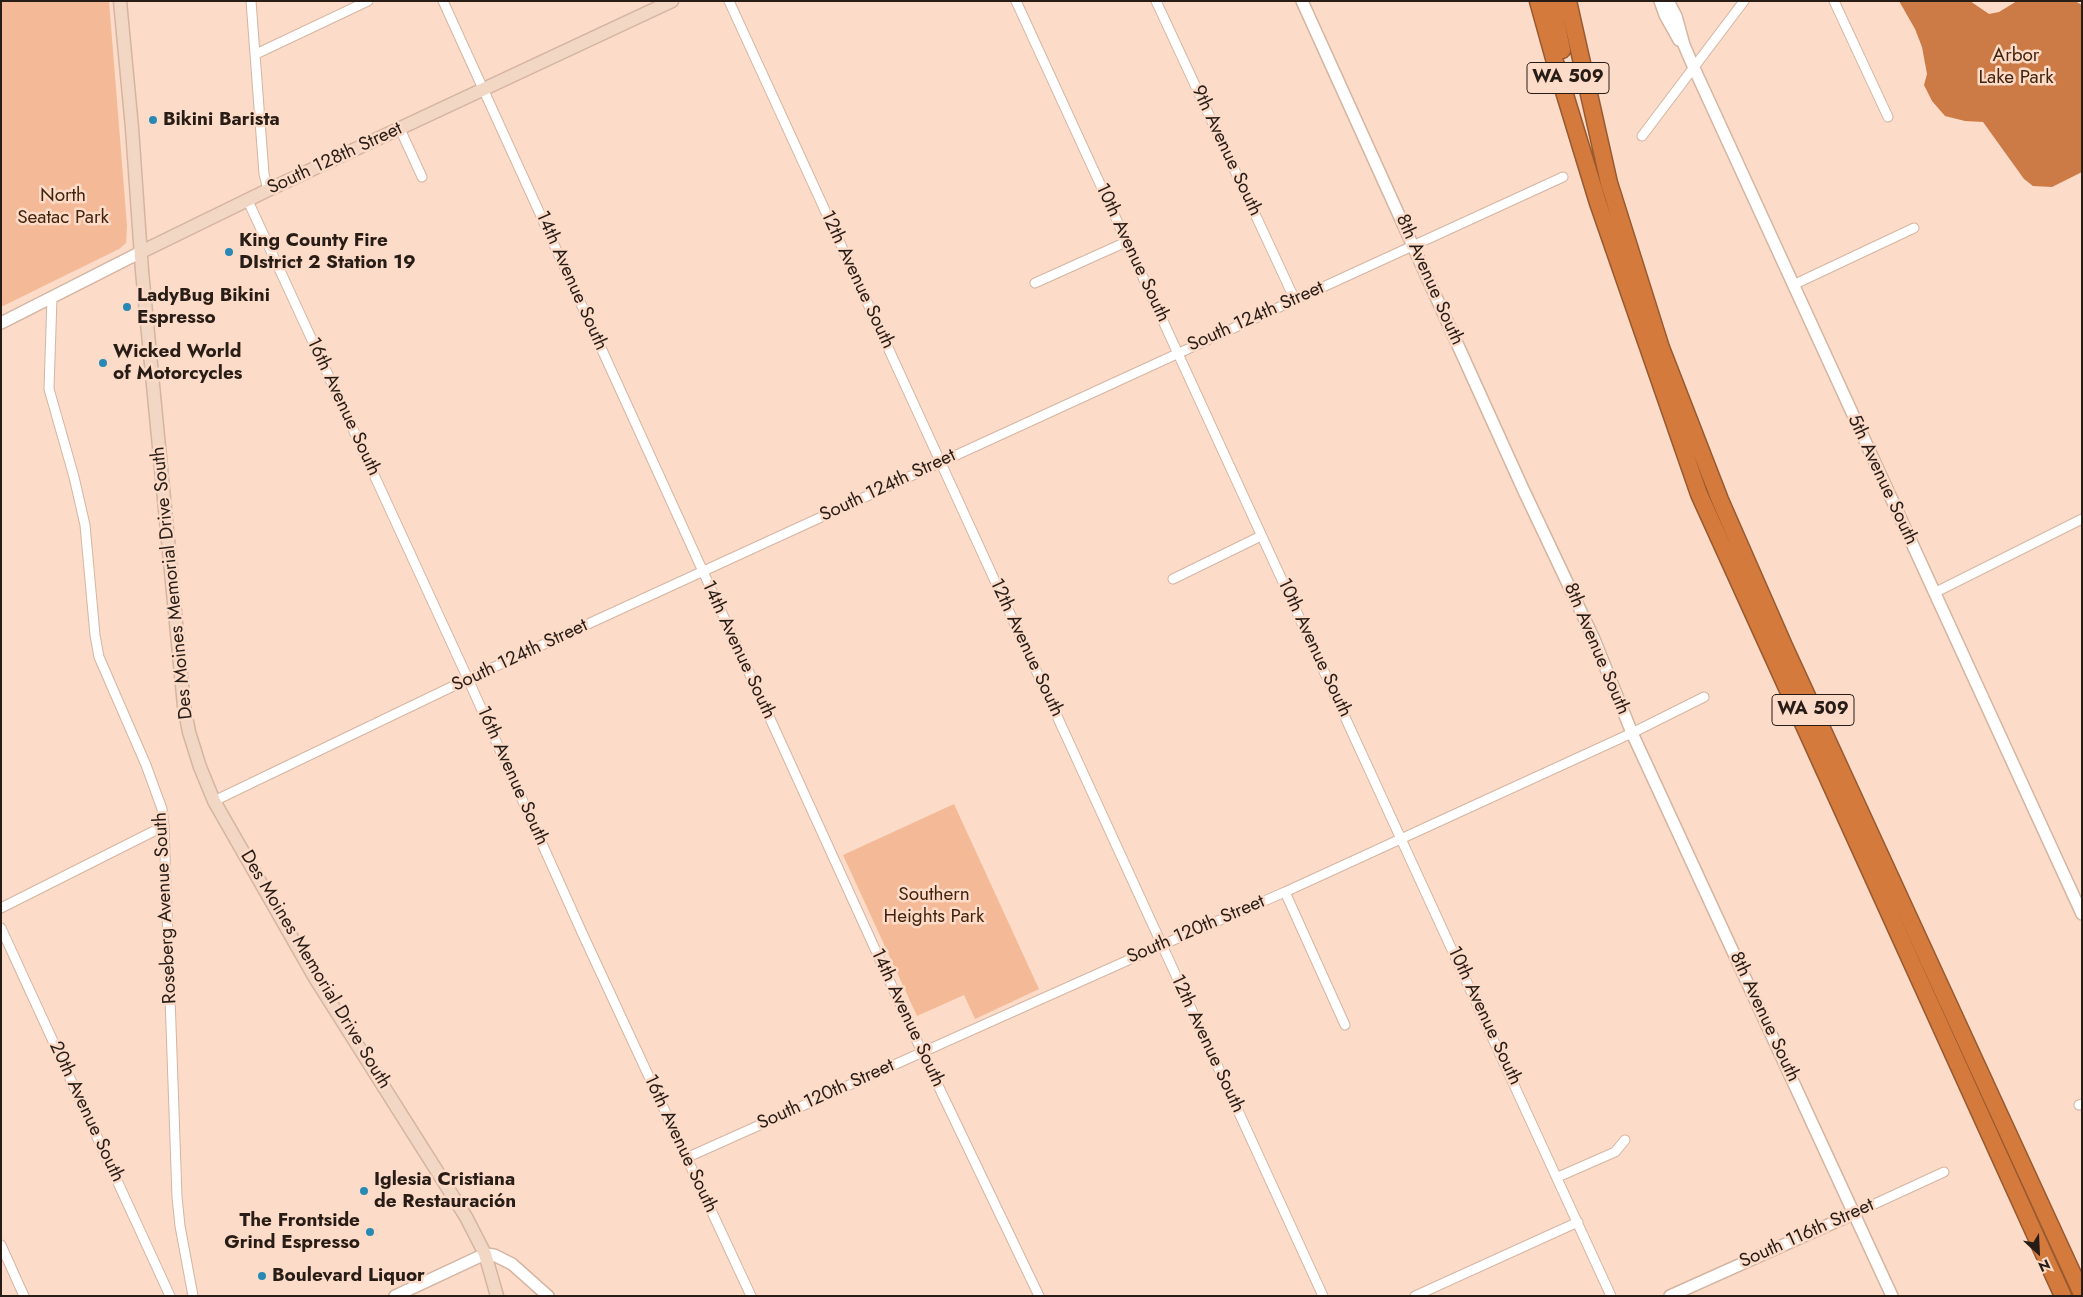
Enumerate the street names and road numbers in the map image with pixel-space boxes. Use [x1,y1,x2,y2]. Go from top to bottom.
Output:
road number: WA 509 [1527,62,1609,94]
street label: 9th Avenue South [1186,82,1266,220]
street label: South 128th Street [264,118,406,200]
street label: 10th Avenue South [1090,180,1174,326]
street label: 12th Avenue South [815,207,899,353]
street label: 14th Avenue South [530,208,612,354]
street label: 8th Avenue South [1390,211,1468,349]
street label: South 124th Street [1184,277,1328,357]
street label: 16th Avenue South [301,334,385,480]
street label: 5th Avenue South [1842,411,1922,549]
street label: Des Moines Memorial Drive South [147,445,199,721]
street label: South 124th Street [817,445,959,527]
street label: 12th Avenue South [984,575,1068,721]
street label: 10th Avenue South [1272,575,1356,721]
street label: 14th Avenue South [696,577,780,723]
street label: 8th Avenue South [1558,580,1634,718]
street label: South 124th Street [449,615,591,697]
road number: WA 509 [1772,694,1854,726]
street label: 16th Avenue South [471,703,553,849]
street label: Roseberg Avenue South [150,812,182,1004]
street label: Des Moines Memorial Drive South [235,847,395,1093]
street label: South 120th Street [1124,891,1268,969]
street label: 10th Avenue South [1442,943,1526,1089]
street label: 14th Avenue South [865,945,949,1091]
street label: 8th Avenue South [1724,948,1804,1086]
street label: 12th Avenue South [1165,971,1249,1117]
street label: 20th Avenue South [43,1038,129,1186]
street label: South 120th Street [754,1055,898,1135]
street label: 16th Avenue South [638,1071,722,1217]
street label: South 116th Street [1736,1194,1878,1274]

